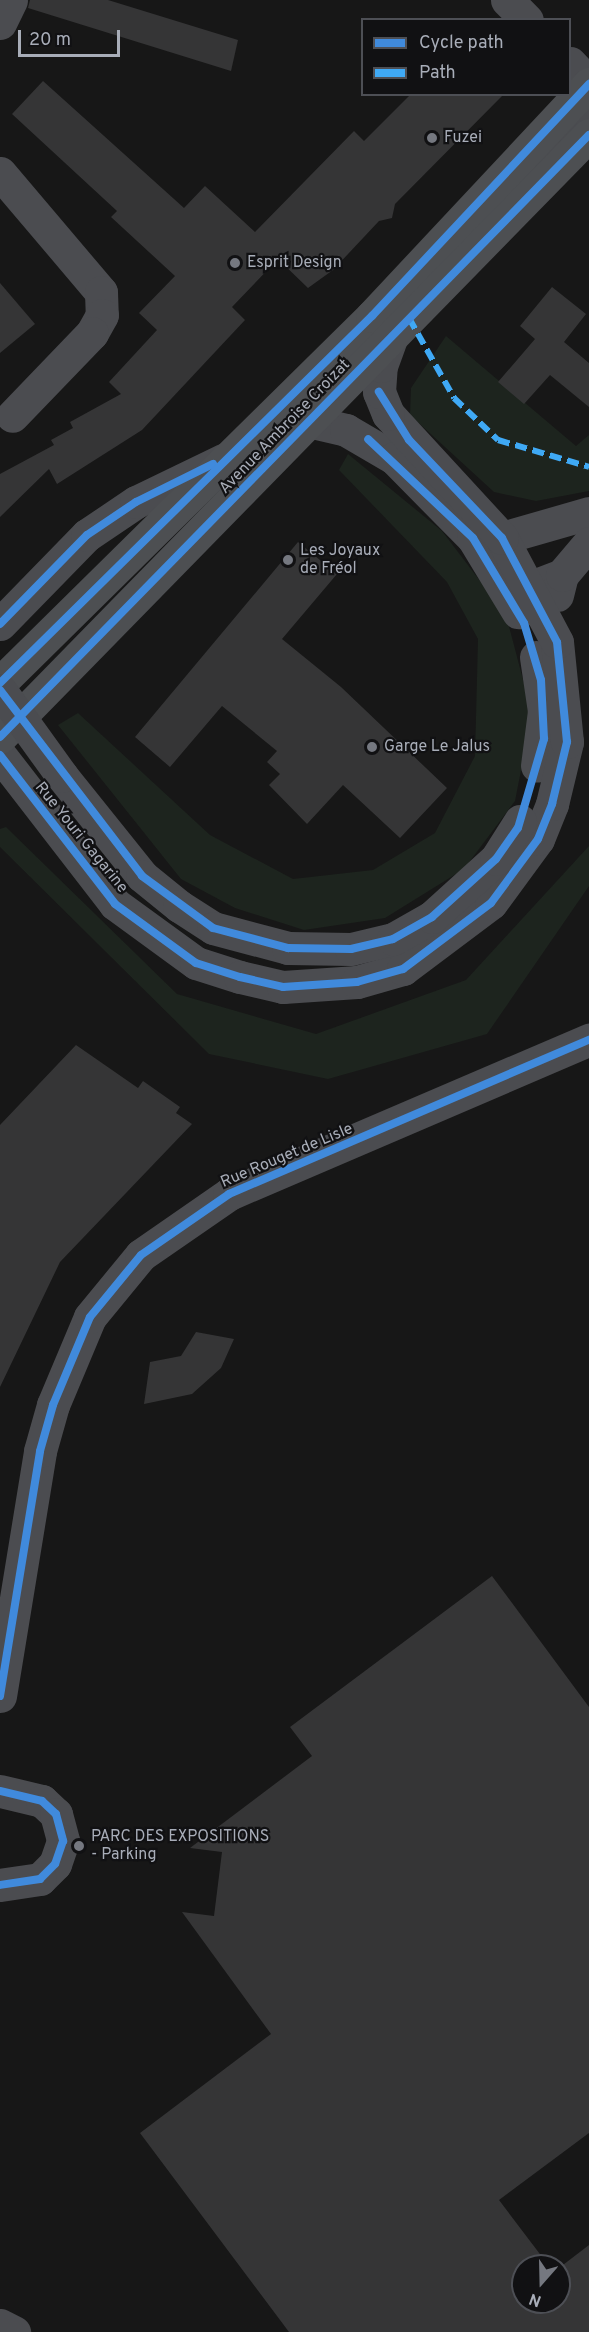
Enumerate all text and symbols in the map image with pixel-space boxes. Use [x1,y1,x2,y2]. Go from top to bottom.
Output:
scale bar [21,18,123,56]
legend [361,18,571,96]
text: 20 m [29,29,71,52]
text: Cycle path [419,32,504,55]
text: Path [419,62,456,85]
place label: Fuzei [444,128,482,148]
marker: Fuzei [425,131,439,145]
place label: Esprit Design [247,253,342,273]
marker: Esprit Design [228,256,242,270]
street label: Avenue Ambroise Croizat [215,355,355,499]
place label: Les Joyaux de Fréol [300,541,380,579]
marker: Les Joyaux de Fréol [281,553,295,567]
place label: Garge Le Jalus [384,737,490,757]
marker: Garge Le Jalus [365,740,379,754]
street label: Rue Youri Gagarine [30,778,132,898]
street label: Rue Rouget de Lisle [218,1119,356,1193]
place label: PARC DES EXPOSITIONS - Parking [91,1827,269,1865]
marker: PARC DES EXPOSITIONS - Parking [72,1839,86,1853]
north arrow [511,2254,571,2314]
text: N [527,2288,544,2310]

